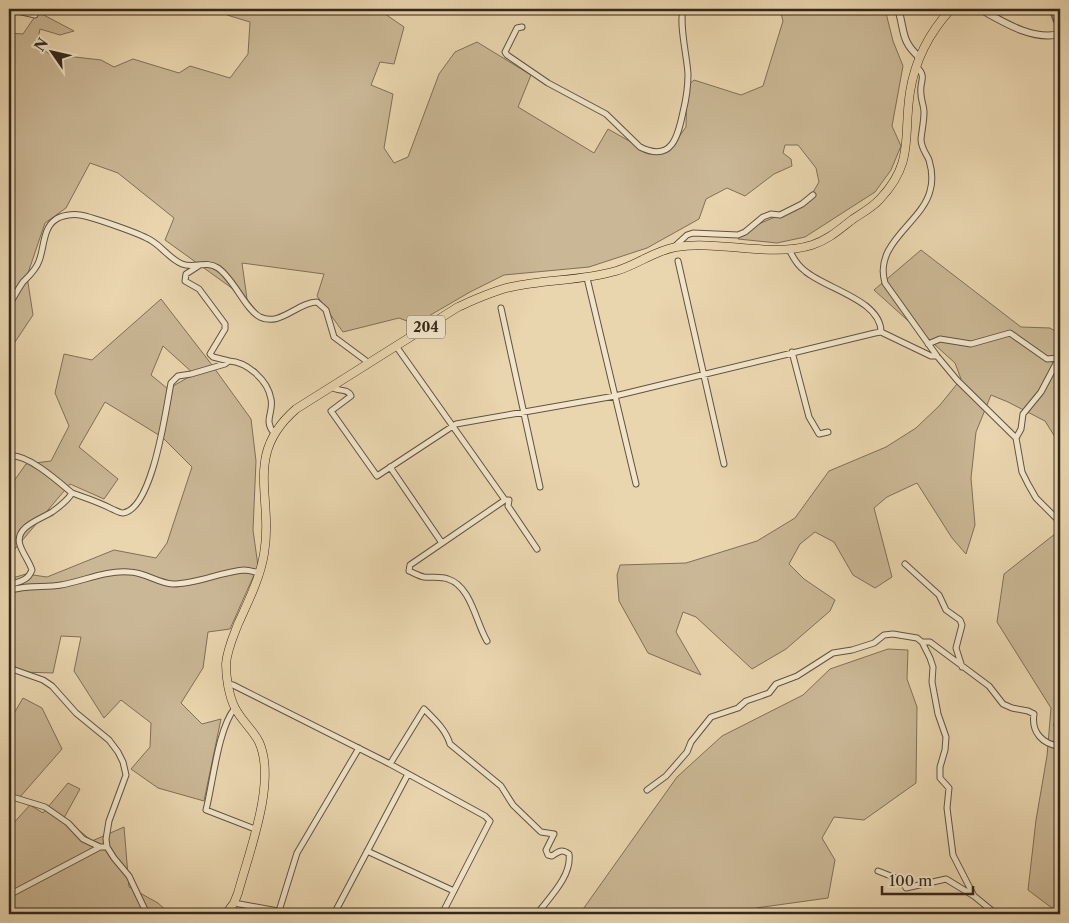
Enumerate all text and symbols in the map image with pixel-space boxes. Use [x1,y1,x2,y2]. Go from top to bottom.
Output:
north arrow [28,28,78,78]
text: N [30,35,52,55]
road number: 204 [407,316,445,338]
scale bar [882,863,973,895]
text: 100 m [889,871,932,890]

